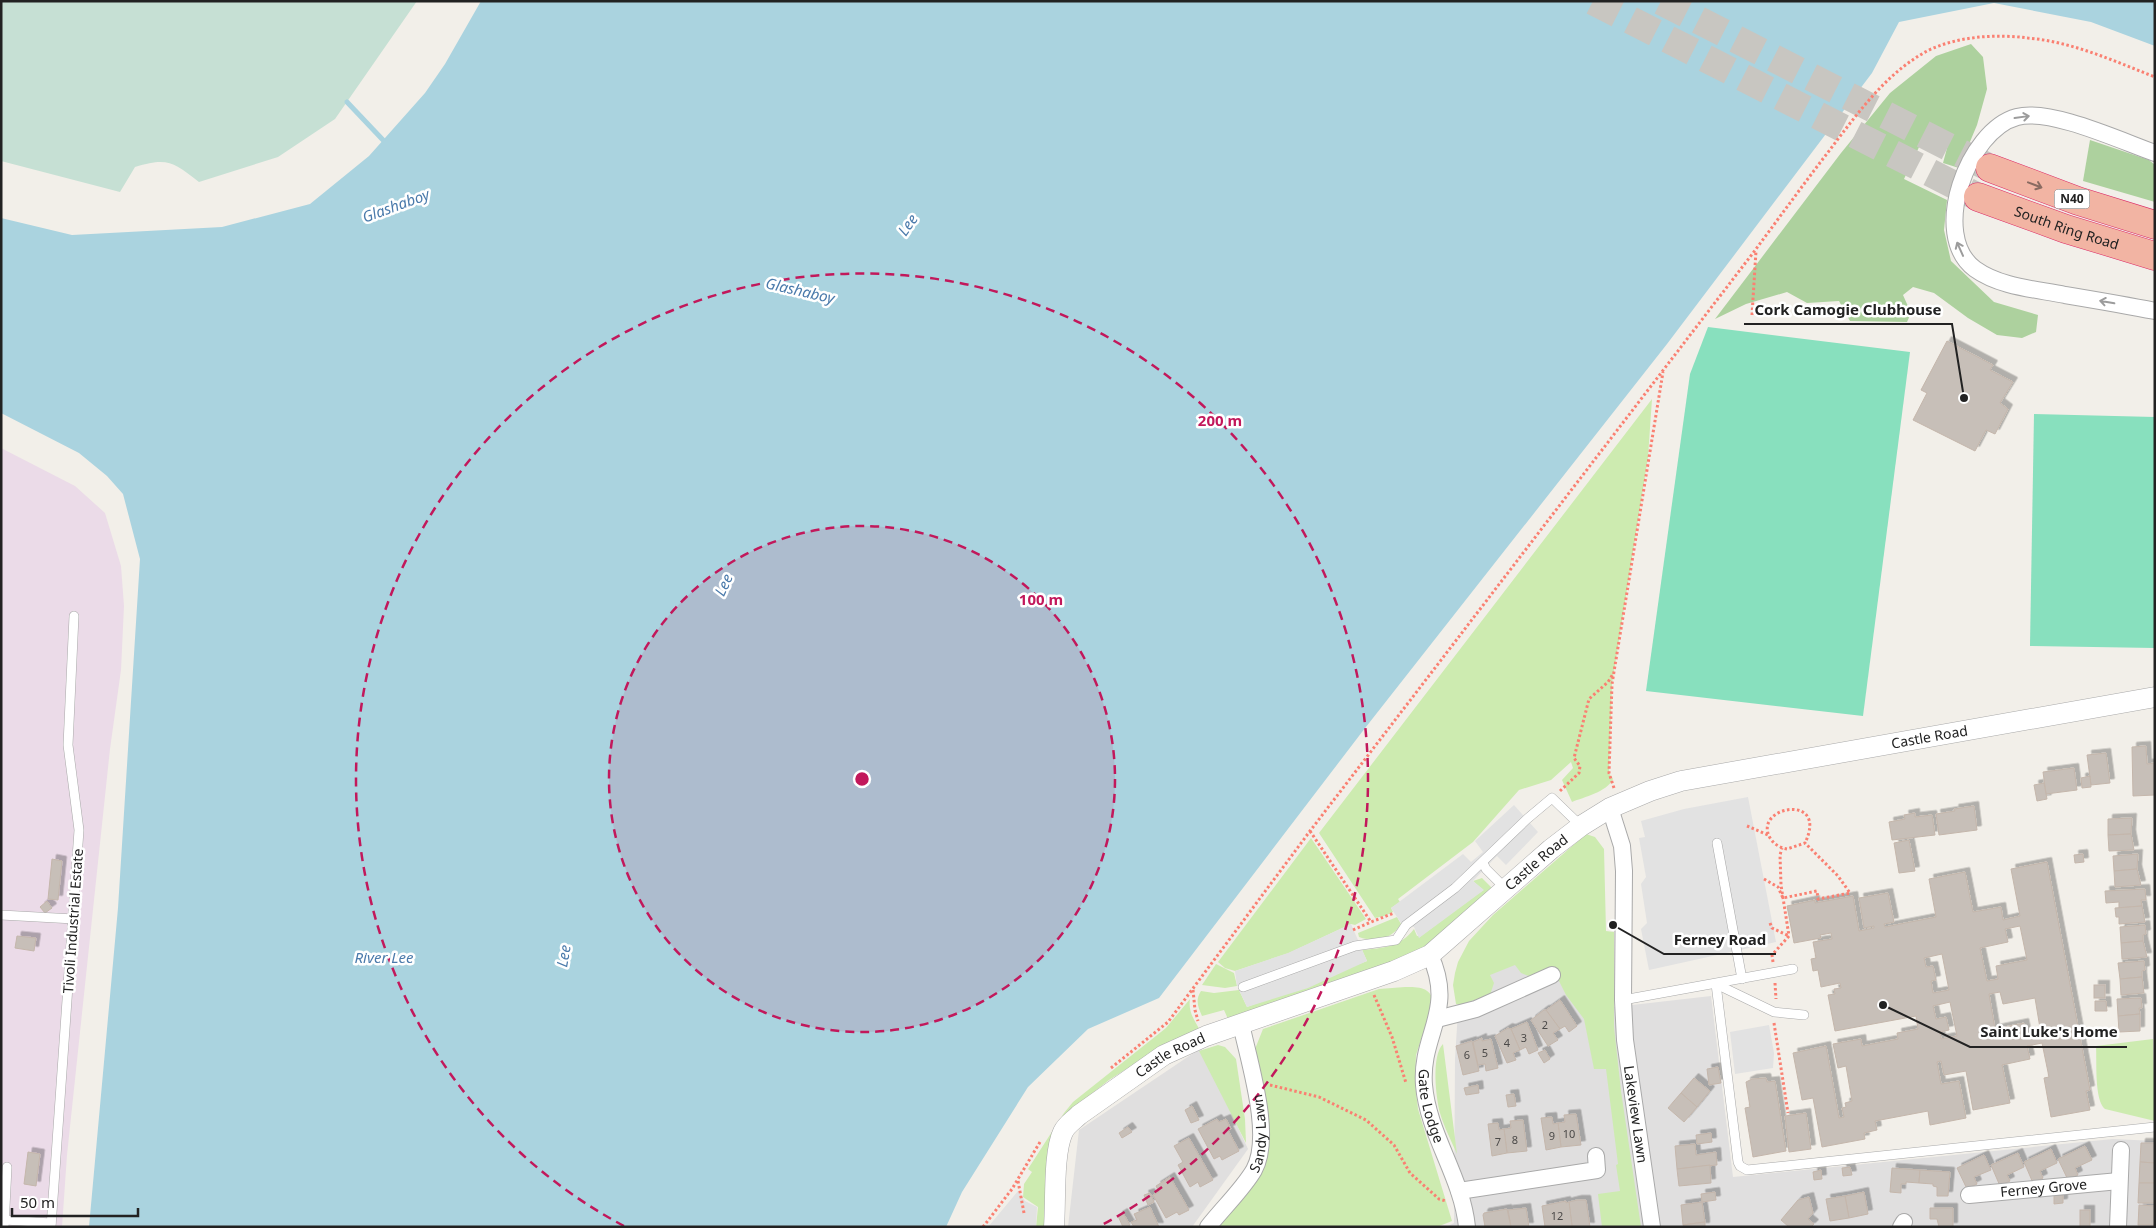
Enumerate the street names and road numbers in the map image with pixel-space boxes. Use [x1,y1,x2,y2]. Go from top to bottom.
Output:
road number: N40 [2054,190,2090,208]
street label: South Ring Road [2012,201,2121,254]
street label: Castle Road [1890,720,1969,753]
street label: Castle Road [1500,830,1572,894]
street label: Tivoli Industrial Estate [58,848,87,994]
street label: Castle Road [1131,1028,1208,1081]
street label: Lakeview Lawn [1620,1064,1653,1164]
street label: Gate Lodge [1415,1069,1449,1146]
street label: Sandy Lawn [1244,1093,1270,1175]
street label: Ferney Grove [1999,1174,2088,1201]

